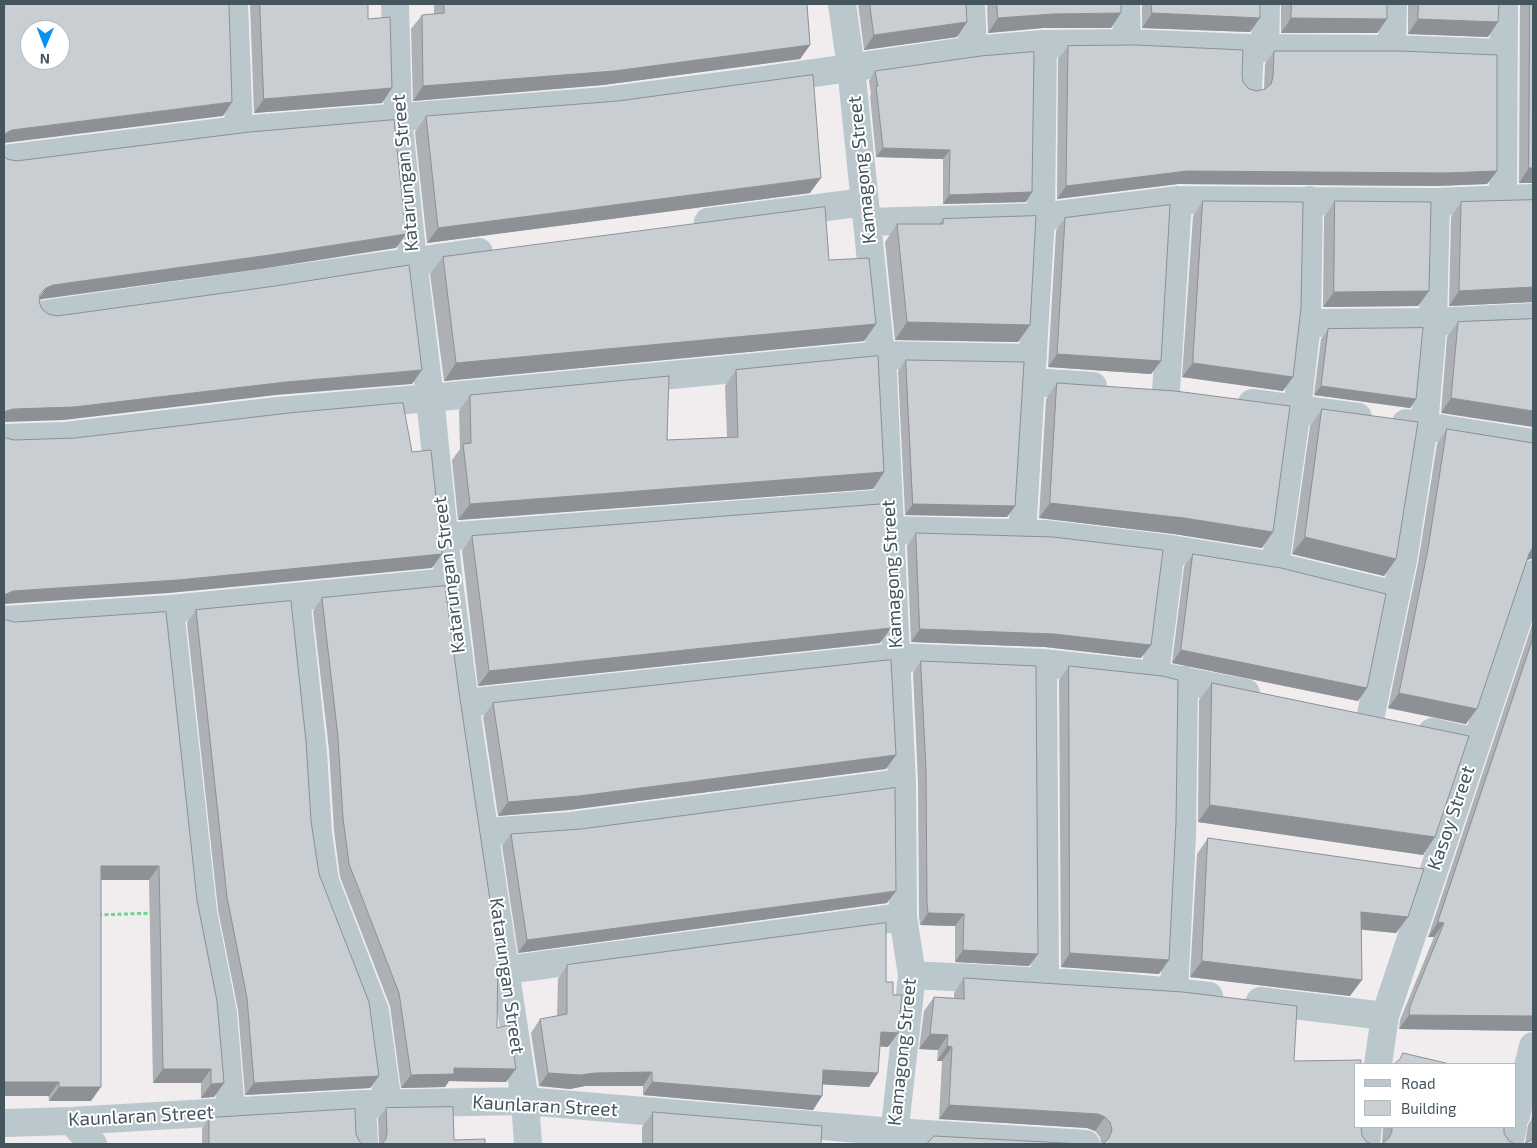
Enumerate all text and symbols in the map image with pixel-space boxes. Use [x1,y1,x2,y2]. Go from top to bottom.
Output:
north arrow [20,20,70,70]
text: N [40,51,50,68]
street label: Katarungan Street [387,93,423,253]
street label: Kamagong Street [843,95,881,245]
street label: Katarungan Street [428,495,470,655]
street label: Kamagong Street [877,499,907,649]
street label: Kasoy Street [1422,763,1480,873]
street label: Katarungan Street [485,896,529,1056]
street label: Kamagong Street [883,977,921,1127]
legend [1354,1063,1517,1128]
text: Road [1401,1074,1436,1092]
street label: Kaunlaran Street [472,1091,618,1121]
text: Building [1401,1099,1456,1117]
street label: Kaunlaran Street [68,1101,214,1131]

